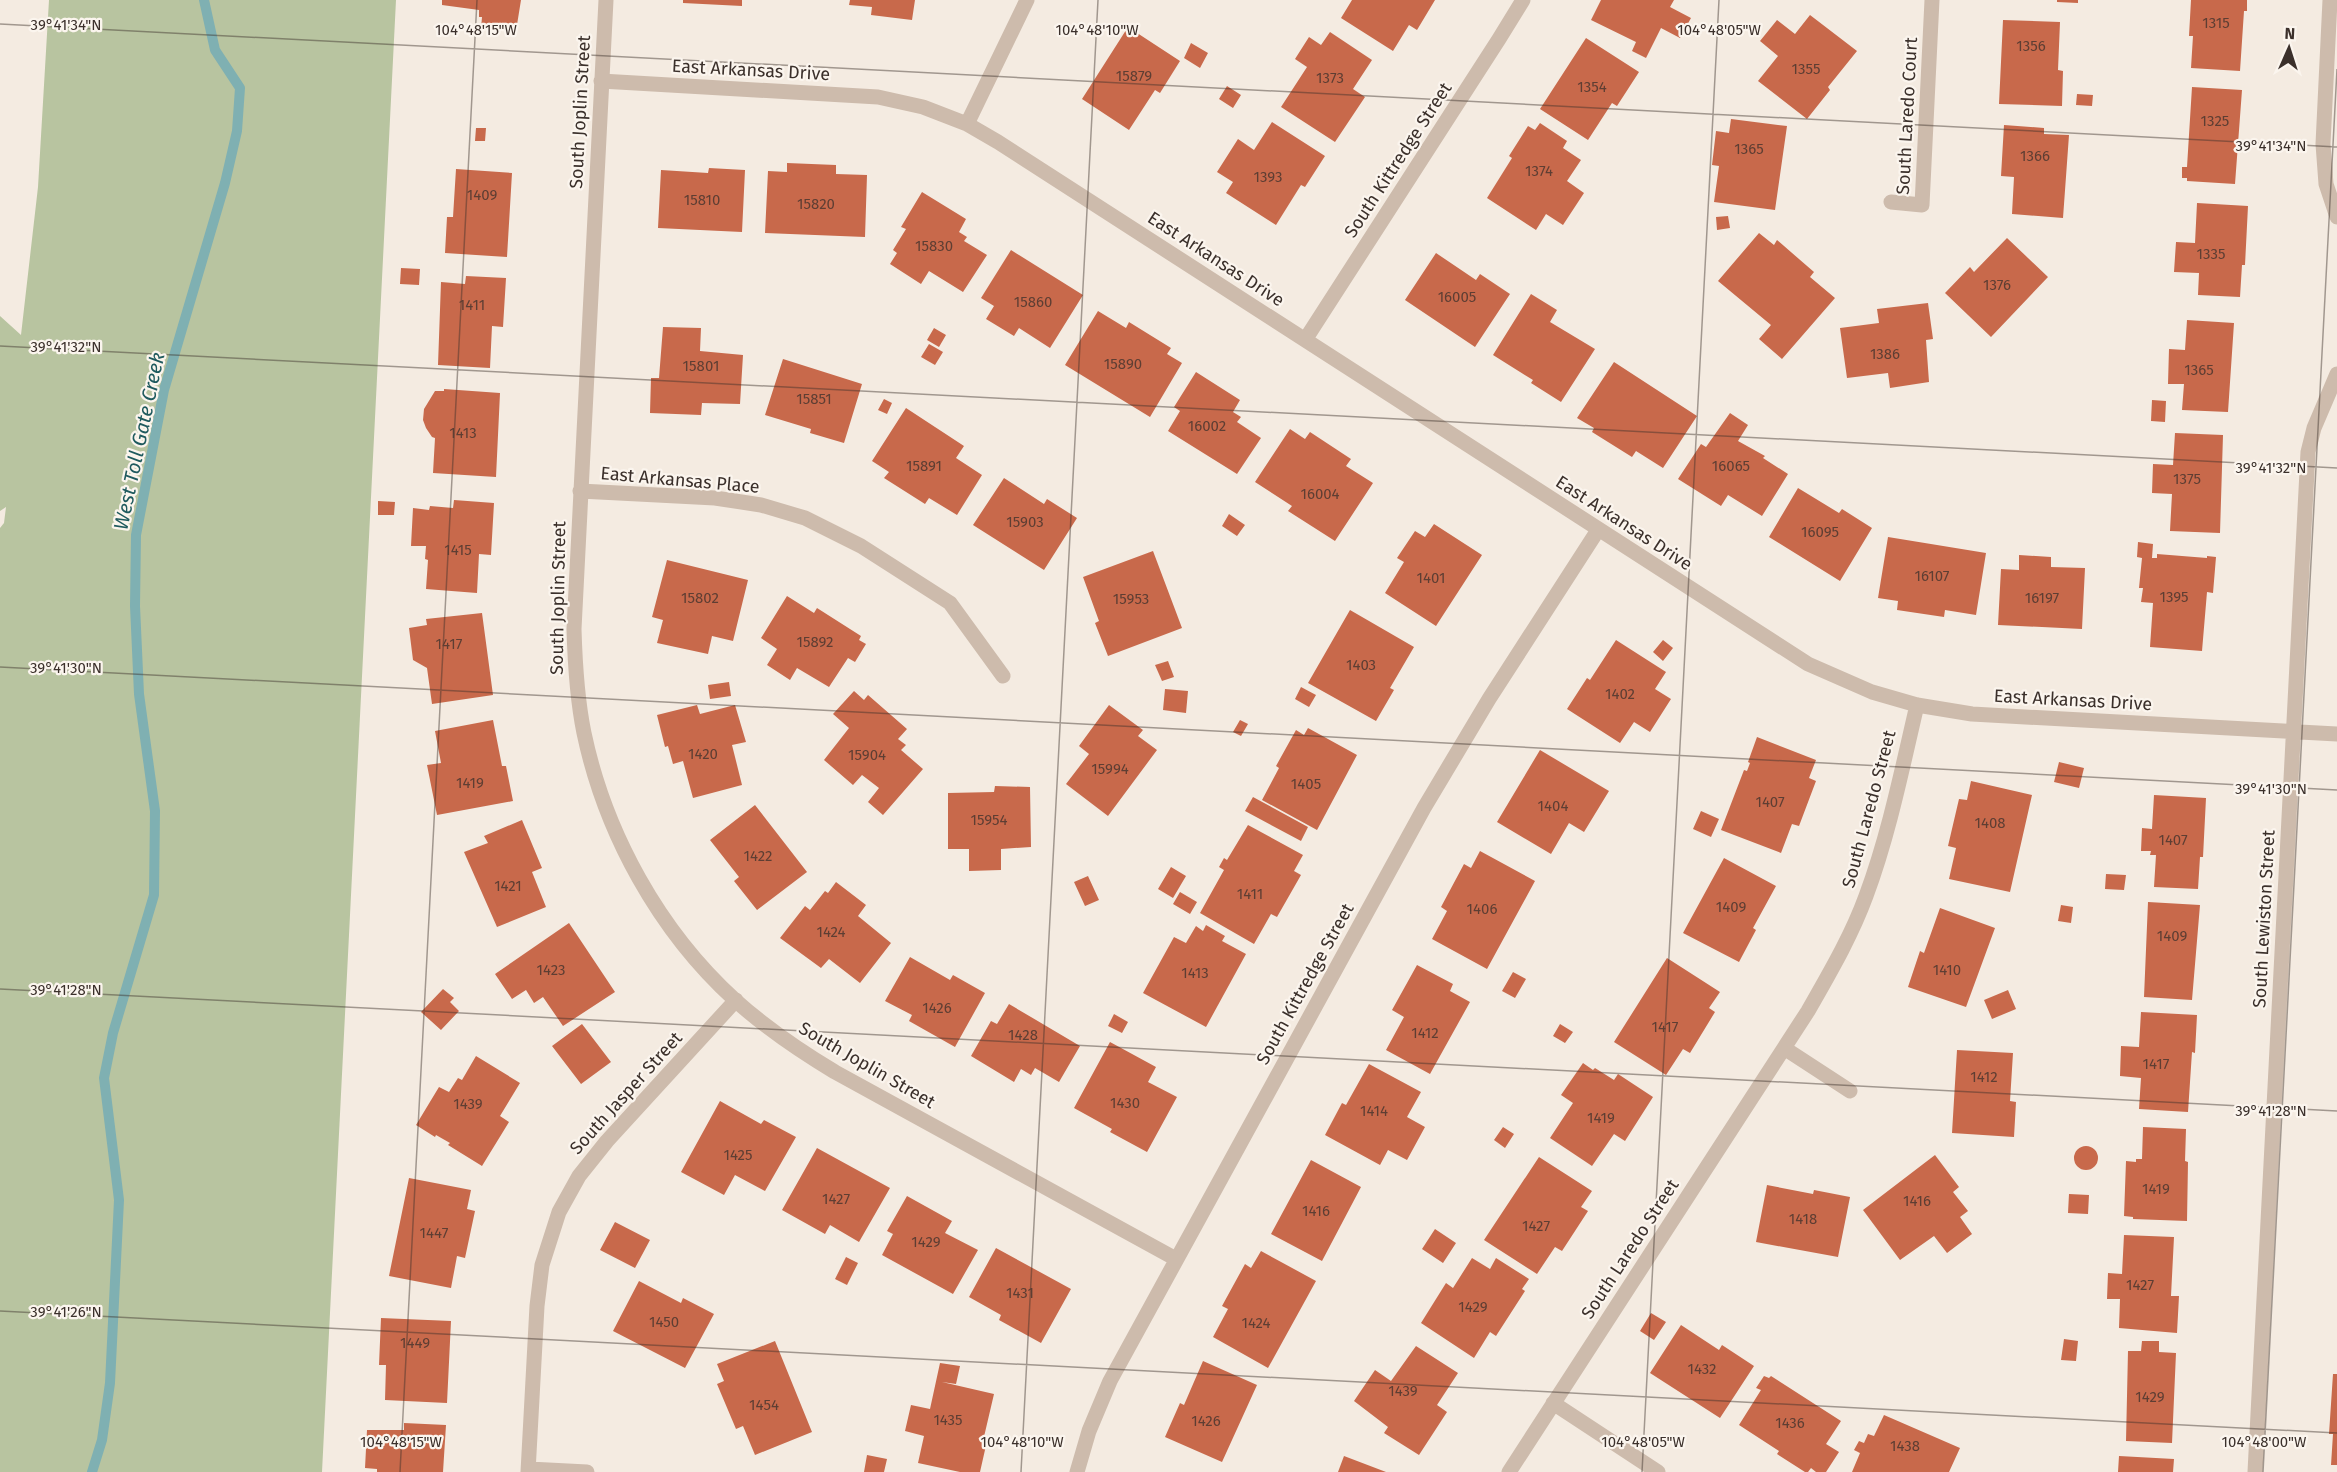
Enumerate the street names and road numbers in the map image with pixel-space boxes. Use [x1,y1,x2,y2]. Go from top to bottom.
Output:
street label: South Joplin Street [565,34,595,189]
street label: South Laredo Court [1892,36,1922,195]
street label: East Arkansas Drive [671,55,831,85]
street label: South Kittredge Street [1340,78,1457,242]
street label: East Arkansas Drive [1144,207,1288,311]
street label: East Arkansas Place [600,462,760,498]
street label: East Arkansas Drive [1552,471,1696,575]
street label: South Joplin Street [546,520,570,675]
street label: East Arkansas Drive [1993,685,2153,715]
street label: South Laredo Street [1837,727,1901,890]
street label: South Lewiston Street [2248,829,2280,1009]
street label: South Kittredge Street [1252,899,1359,1068]
street label: South Joplin Street [795,1017,940,1113]
street label: South Jasper Street [565,1027,687,1159]
street label: South Laredo Street [1577,1175,1684,1323]

